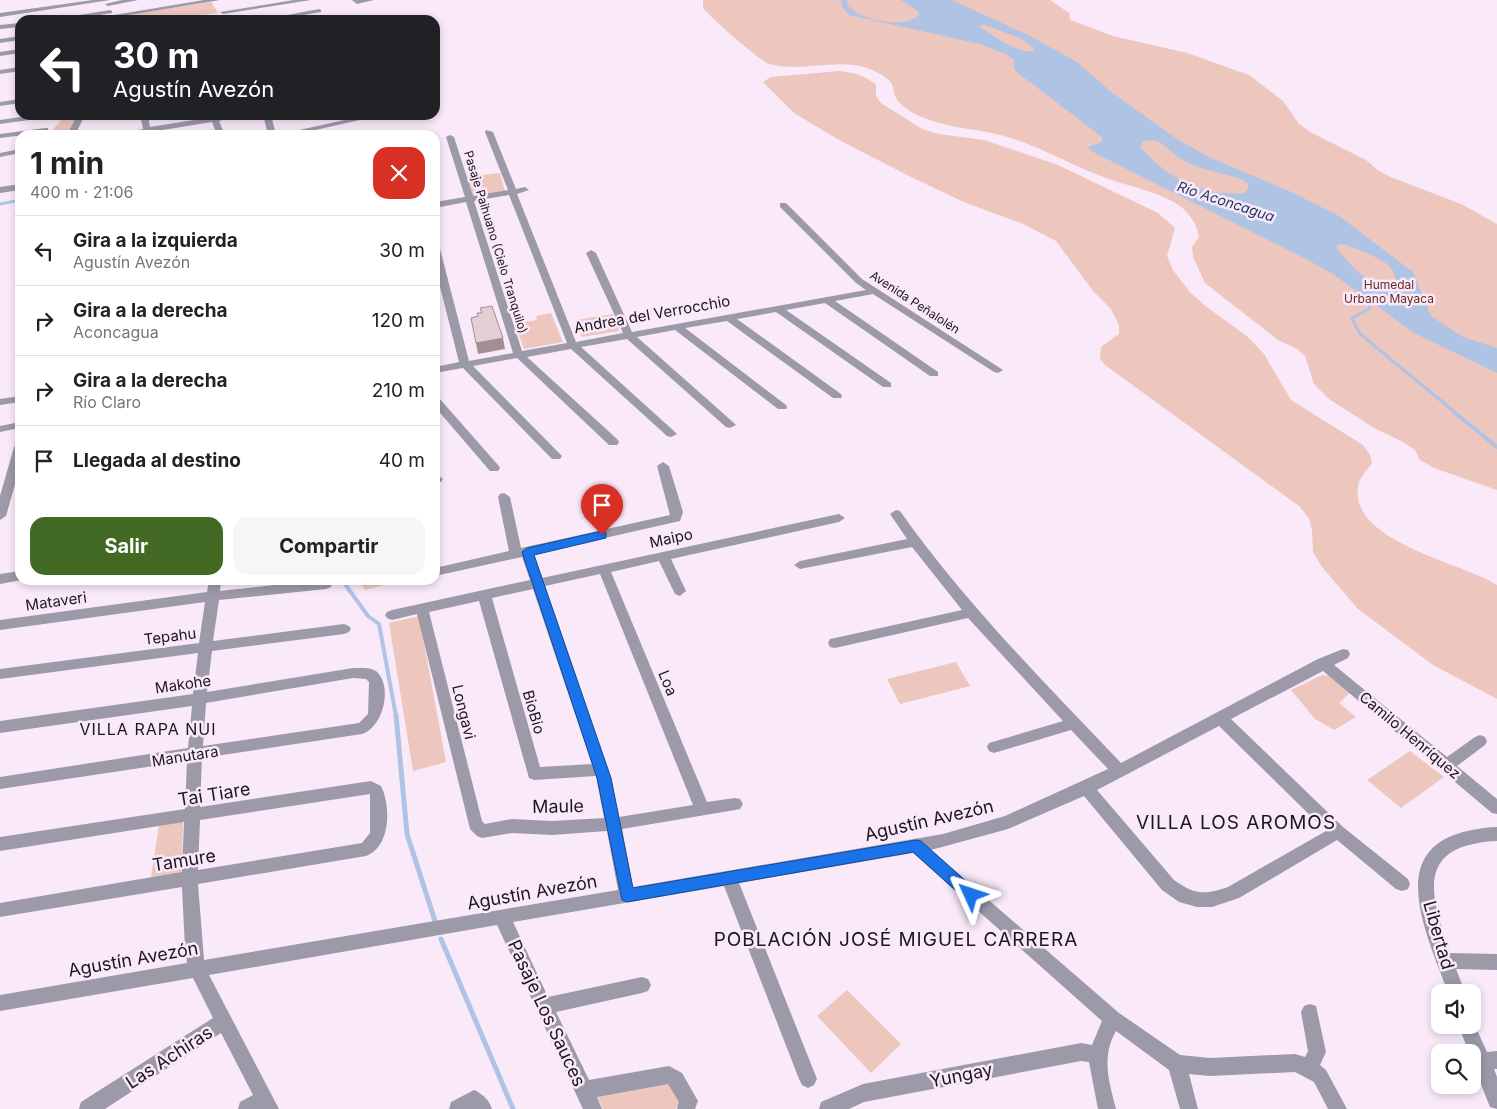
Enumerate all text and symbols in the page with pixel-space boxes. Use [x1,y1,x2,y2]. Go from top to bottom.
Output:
text: 30 m [113,34,199,76]
icon: left [30,35,95,100]
text: Agustín Avezón [113,76,274,102]
text: 1 min [30,145,104,181]
button: close [373,147,425,199]
street label: Pasaje Paihuano (Cielo Tranquilo) [461,149,531,335]
water label: Río Aconcagua [1175,177,1277,225]
text: 400 m · 21:06 [30,182,134,202]
text: Gira a la izquierda [73,229,238,252]
icon: left [30,237,58,265]
text: 30 m [379,239,425,262]
text: Agustín Avezón [73,252,190,272]
street label: Avenida Peñalolén [867,267,963,337]
park label: Humedal Urbano Mayaca [1344,277,1434,306]
street label: Andrea del Verrocchio [572,291,732,337]
text: Gira a la derecha [73,299,228,322]
icon: right [30,307,58,335]
text: 120 m [372,309,425,332]
text: Aconcagua [73,322,159,342]
text: Gira a la derecha [73,369,228,392]
icon: right [30,377,58,405]
text: 210 m [372,379,425,402]
text: Río Claro [73,392,141,412]
icon: arrive [30,447,58,475]
text: Llegada al destino [73,449,241,472]
text: 40 m [379,449,425,472]
pin [581,484,623,535]
icon: arrive [588,491,616,519]
button: Salir [30,517,223,575]
button: Compartir [233,517,425,575]
street label: Maipo [648,524,694,552]
street label: Mataveri [24,587,88,615]
street label: Tepahu [143,623,197,649]
street label: Loa [654,667,682,699]
street label: Makohe [154,671,212,697]
street label: Longavi [448,683,480,741]
street label: Camilo Henríquez [1356,687,1464,783]
street label: BioBio [519,688,549,736]
district label: VILLA RAPA NUI [79,719,217,739]
street label: Manutara [150,741,220,771]
street label: Tai Tiare [176,778,252,810]
street label: Maule [532,795,584,817]
street label: Agustín Avezón [862,795,996,845]
district label: VILLA LOS AROMOS [1136,811,1336,834]
street label: Tamure [151,845,217,875]
position arrow [944,868,996,920]
street label: Agustín Avezón [465,870,599,914]
street label: Libertad [1419,898,1459,972]
district label: POBLACIÓN JOSÉ MIGUEL CARRERA [714,927,1078,951]
street label: Pasaje Los Sauces [504,936,590,1090]
street label: Agustín Avezón [66,937,200,981]
map controls [1431,984,1481,1094]
button: sound [1431,984,1481,1034]
street label: Las Achiras [122,1021,216,1093]
button: search [1431,1044,1481,1094]
street label: Yungay [928,1059,994,1091]

